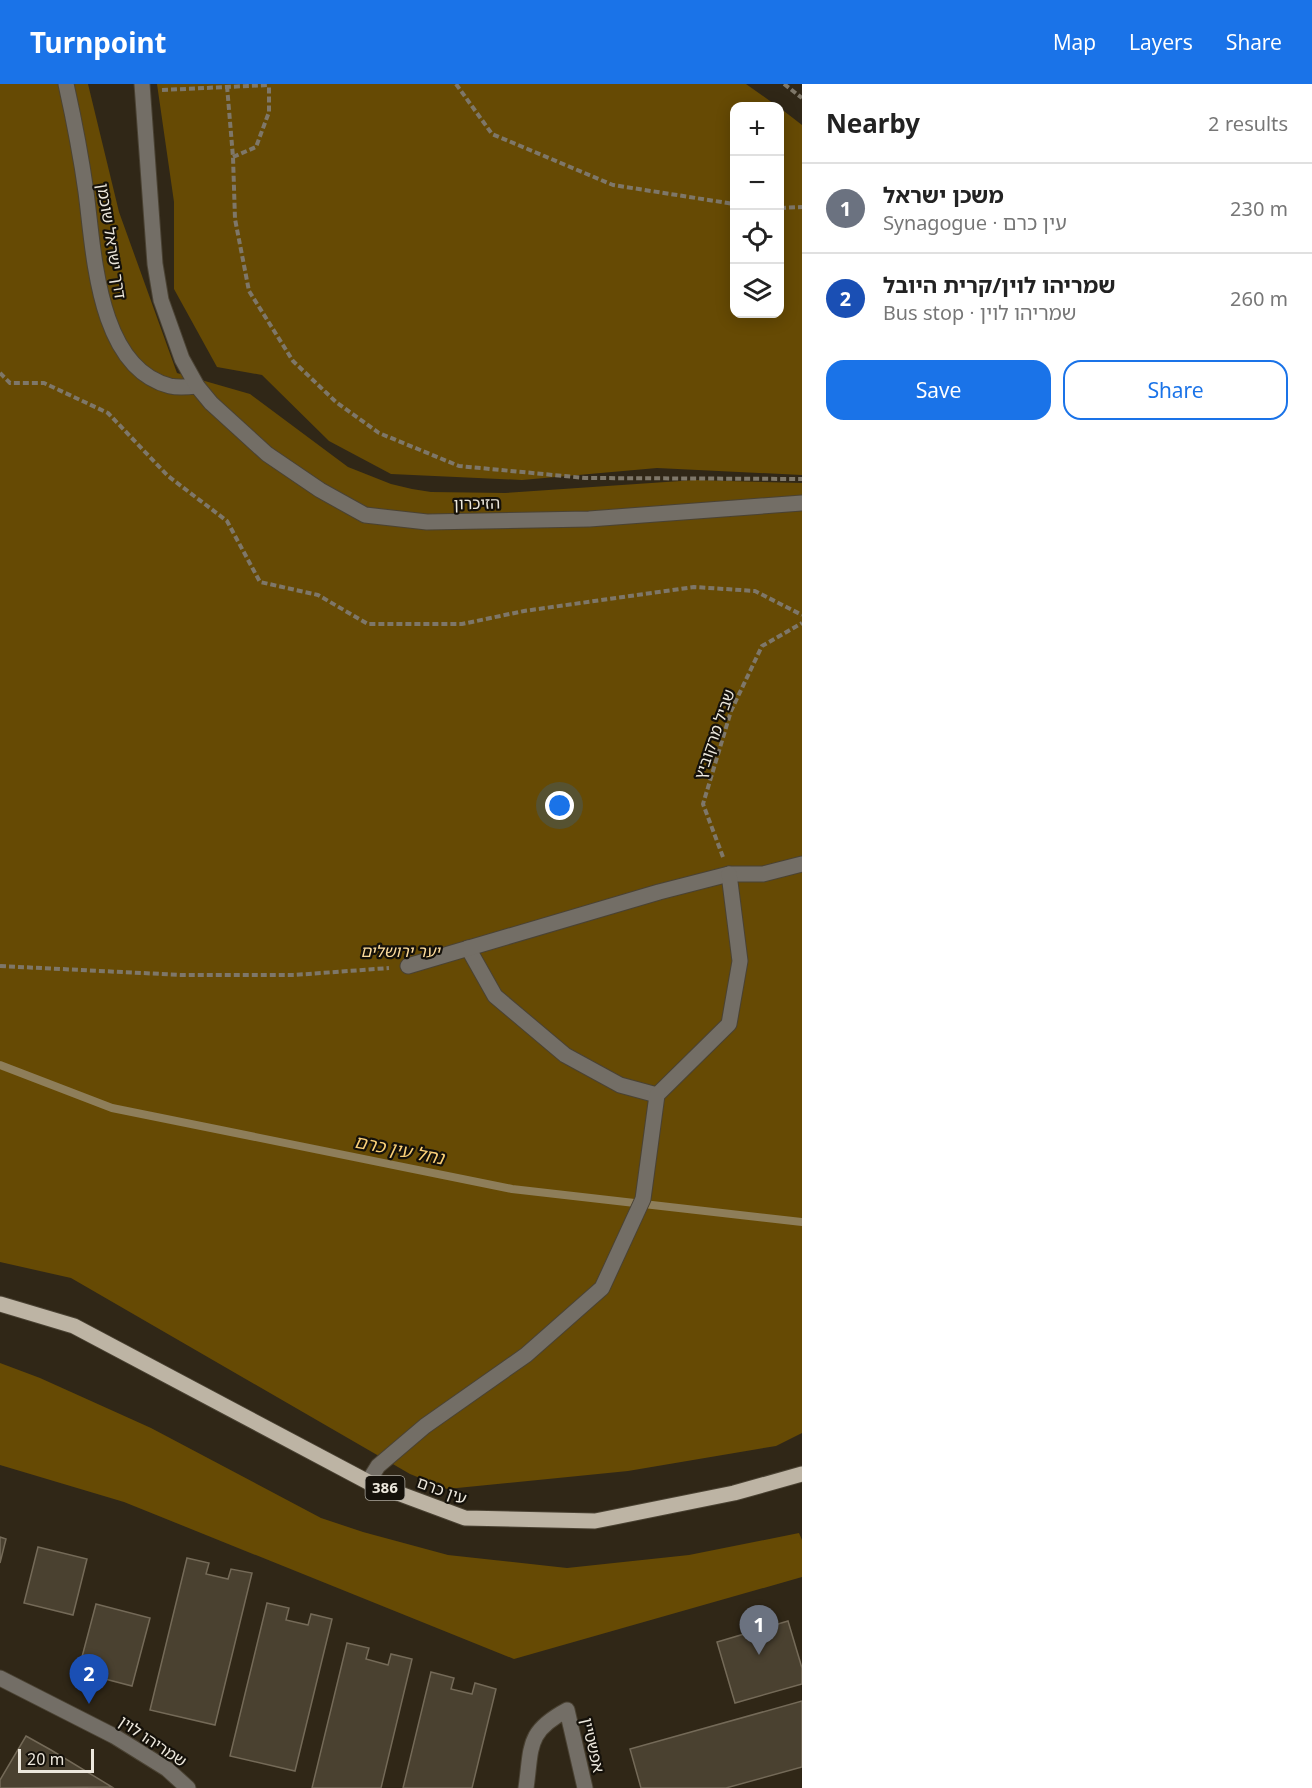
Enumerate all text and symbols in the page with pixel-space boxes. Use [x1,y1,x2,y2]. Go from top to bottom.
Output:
text: Turnpoint [30,23,167,61]
text: Map [1053,28,1096,56]
text: Layers [1129,28,1193,56]
text: Share [1226,28,1282,56]
map controls [730,102,784,318]
button: + [730,102,784,156]
text: Nearby [826,105,920,141]
text: 2 results [1208,110,1288,137]
button: − [730,156,784,210]
text: משכן ישראל [883,180,1004,209]
street label: דרך ישראל שוכמן [92,182,132,301]
text: 1 [840,195,851,222]
text: 230 m [1230,195,1288,222]
text: Synagogue · עין כרם [883,209,1067,236]
button: locate [730,210,784,264]
button: layers [730,264,784,318]
text: שמריהו לוין/קרית היובל [883,270,1116,299]
text: 2 [840,285,851,312]
text: 260 m [1230,285,1288,312]
text: Bus stop · שמריהו לוין [883,299,1076,326]
button: Save [826,360,1051,420]
button: Share [1063,360,1288,420]
street label: הזיכרון [454,492,500,514]
street label: שביל מרקוביץ [688,686,740,782]
your location [545,791,574,820]
park label: יער ירושלים [360,940,441,962]
water label: נחל עין כרם [352,1129,447,1170]
street label: עין כרם [414,1471,470,1509]
road number: 386 [366,1476,404,1500]
pin: 1 [740,1606,778,1655]
pin: 2 [70,1654,109,1704]
street label: שמריהו לוין [115,1710,191,1772]
street label: אפשטיין [576,1715,610,1775]
scale bar [18,1746,94,1774]
text: 20 m [27,1748,64,1770]

